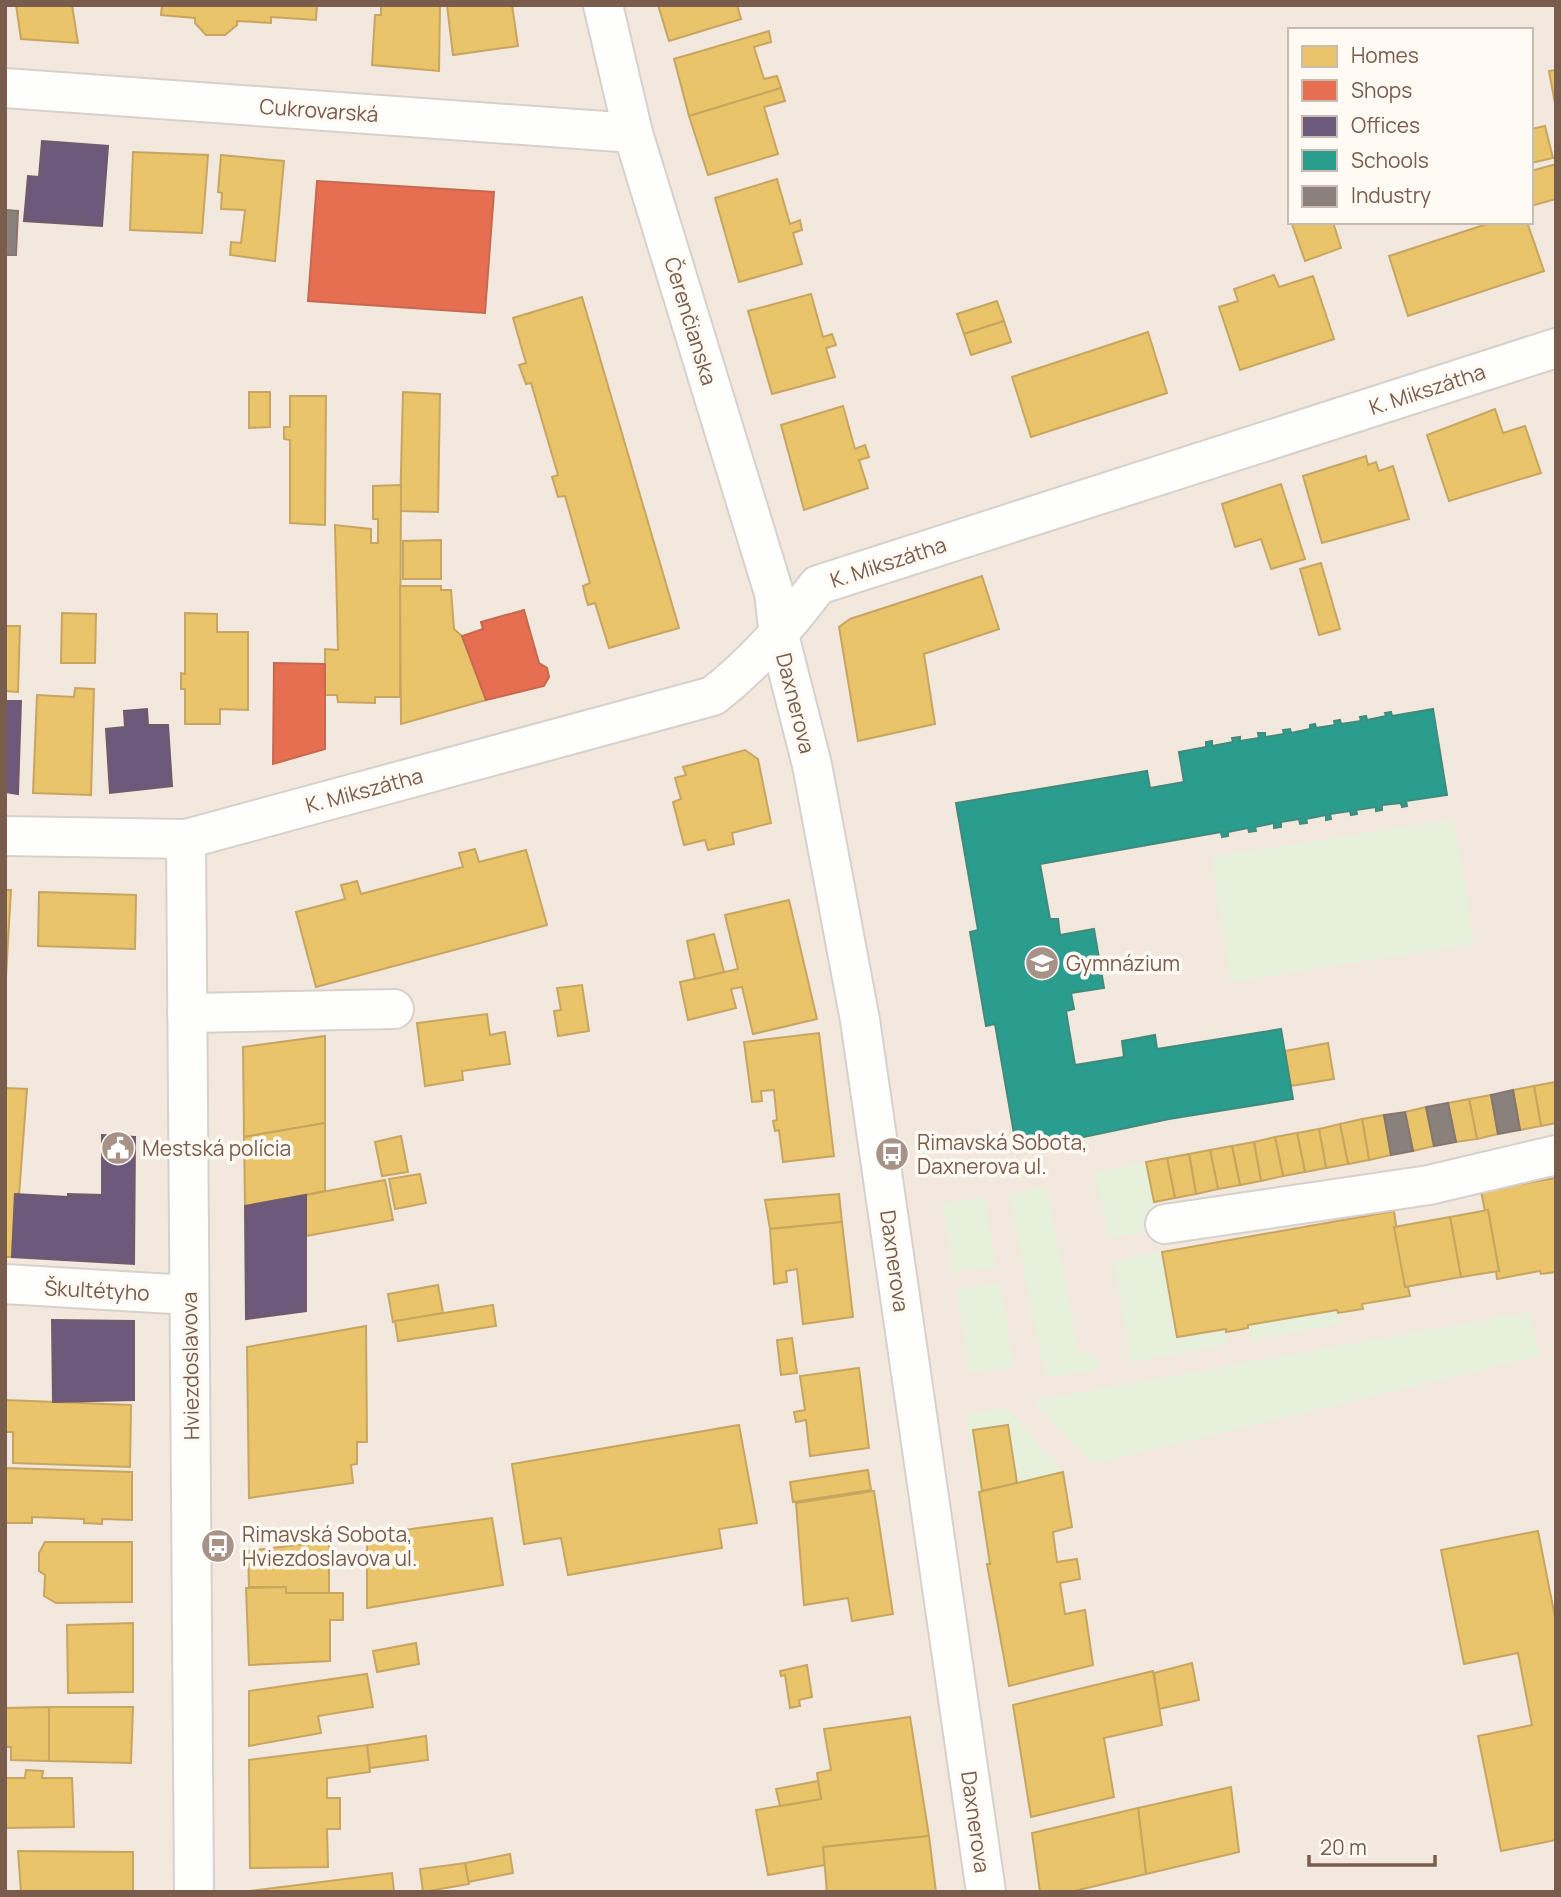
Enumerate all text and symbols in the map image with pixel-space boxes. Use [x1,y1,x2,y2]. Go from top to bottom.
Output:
legend [1288,28,1533,224]
text: Homes [1351,41,1419,69]
text: Shops [1351,76,1412,104]
street label: Cukrovarská [259,92,379,128]
text: Offices [1351,111,1420,139]
text: Schools [1351,146,1429,174]
text: Industry [1351,181,1431,209]
street label: Čerenčianska [658,254,724,388]
street label: K. Mikszátha [1365,357,1489,421]
street label: K. Mikszátha [826,530,950,594]
street label: Daxnerova [770,650,822,756]
street label: K. Mikszátha [302,761,426,819]
school or university icon: Gymnázium [1023,944,1061,982]
place label: Gymnázium [1066,949,1180,977]
place label: Rimavská Sobota, Daxnerova ul. [917,1128,1088,1180]
public building icon: Mestská polícia [99,1129,137,1167]
place label: Mestská polícia [142,1134,291,1162]
bus stop icon: Rimavská Sobota, Daxnerova ul. [873,1135,911,1173]
street label: Daxnerova [874,1208,916,1314]
street label: Škultétyho [44,1273,150,1307]
street label: Hviezdoslavova [175,1292,205,1440]
place label: Rimavská Sobota, Hviezdoslavova ul. [242,1520,417,1572]
bus stop icon: Rimavská Sobota, Hviezdoslavova ul. [199,1527,237,1565]
street label: Daxnerova [955,1769,997,1875]
scale bar [1309,1824,1435,1868]
text: 20 m [1320,1833,1367,1861]

